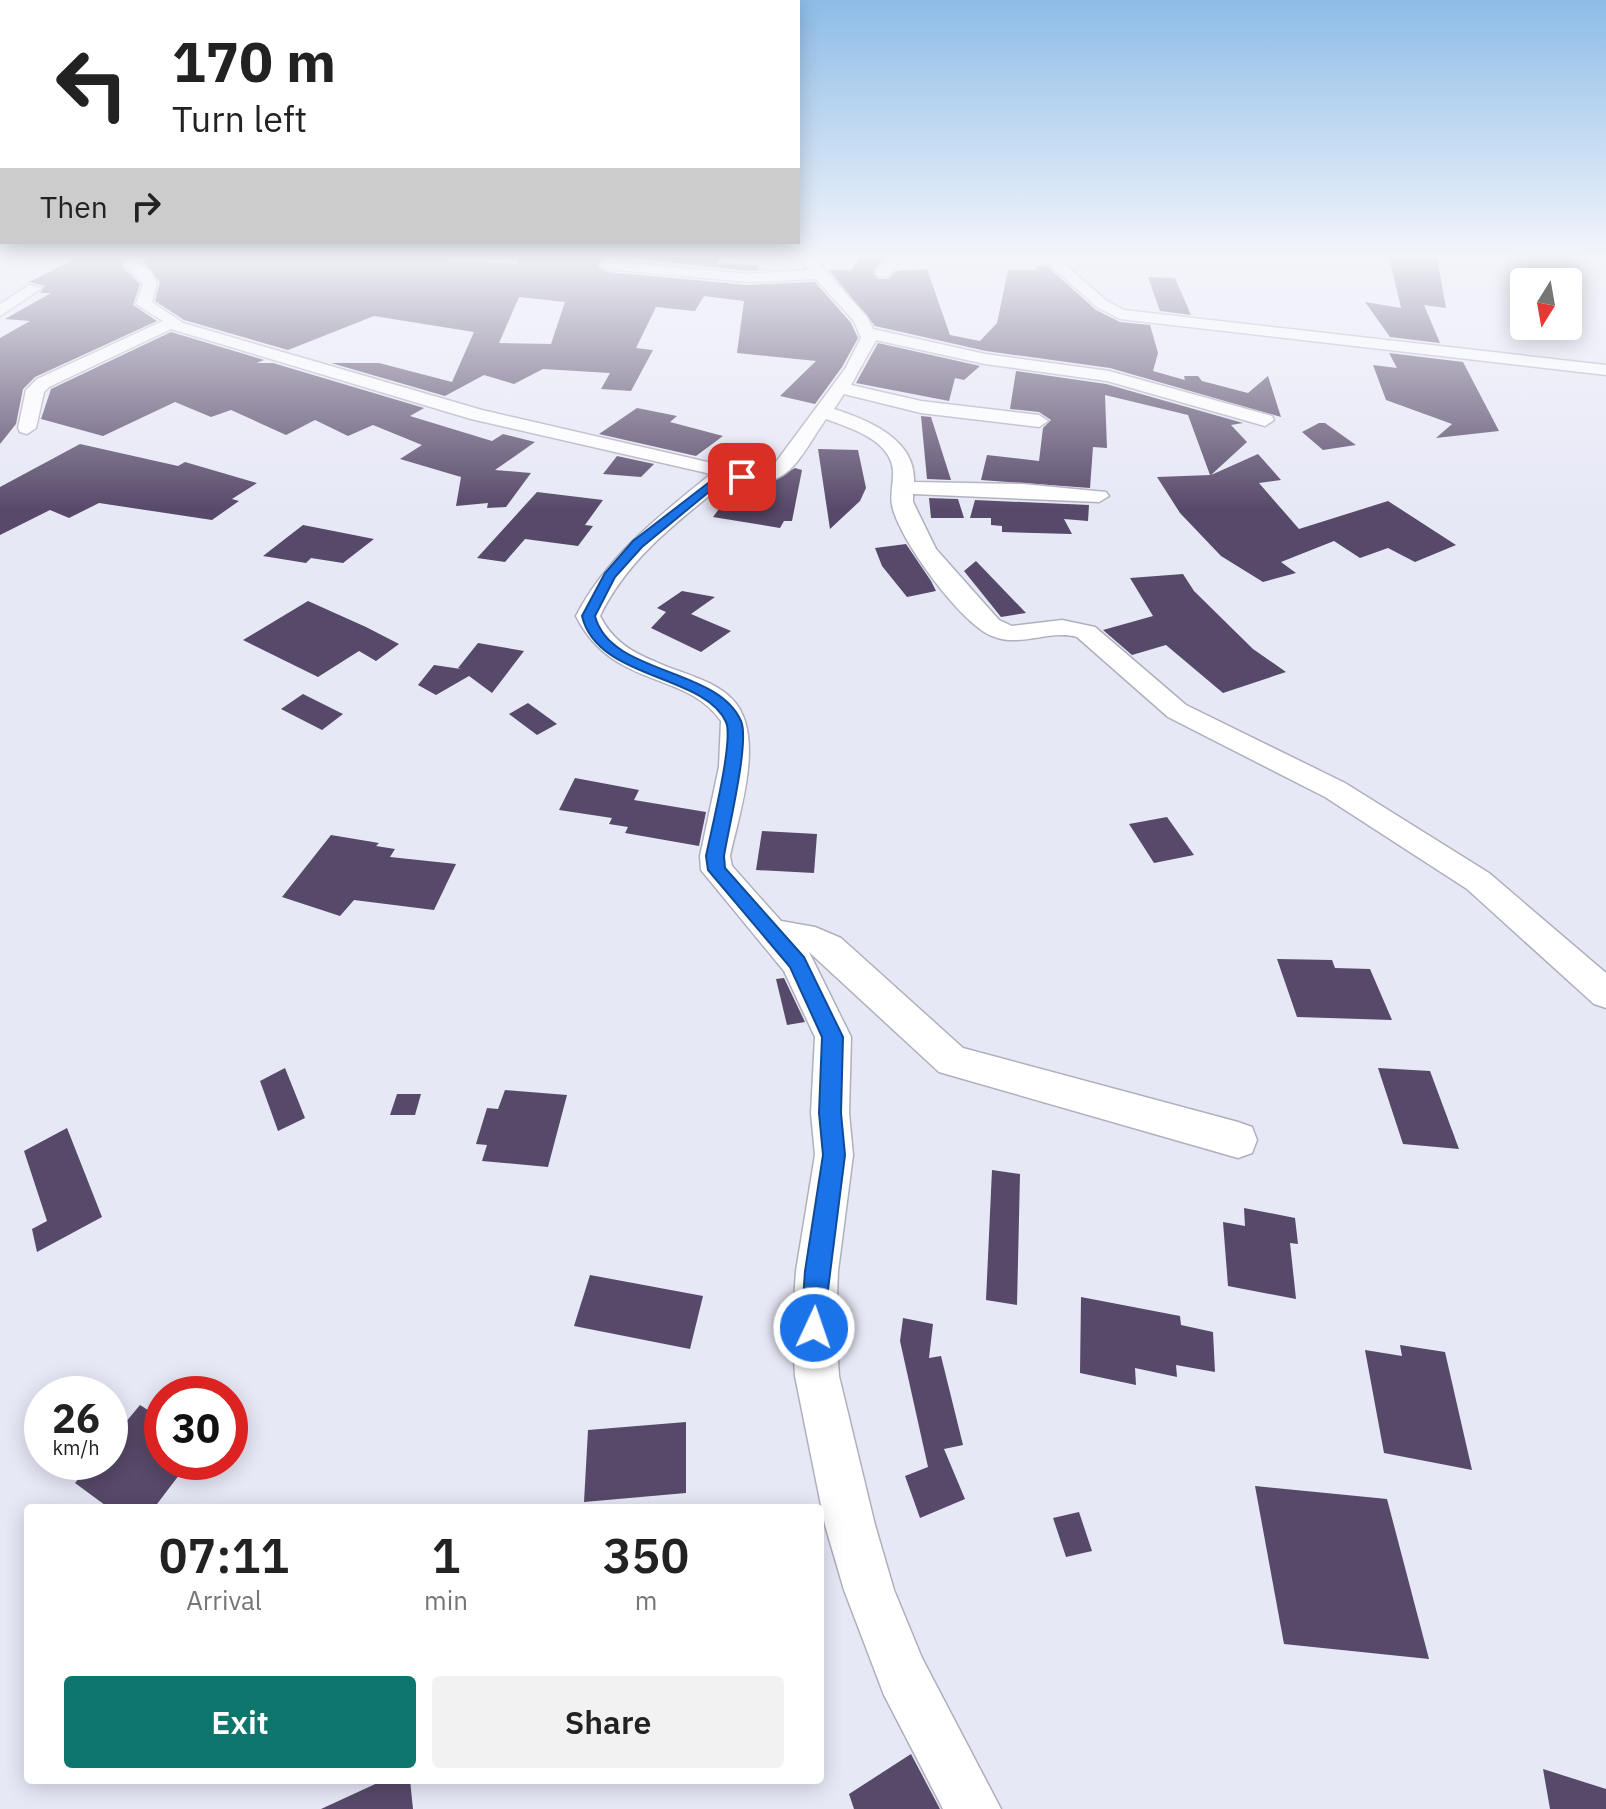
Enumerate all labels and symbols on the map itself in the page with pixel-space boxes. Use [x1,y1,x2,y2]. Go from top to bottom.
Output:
north arrow [1510,268,1582,340]
pin [708,443,776,511]
position arrow [772,1286,856,1370]
speed limit sign: 30 [144,1376,248,1480]

